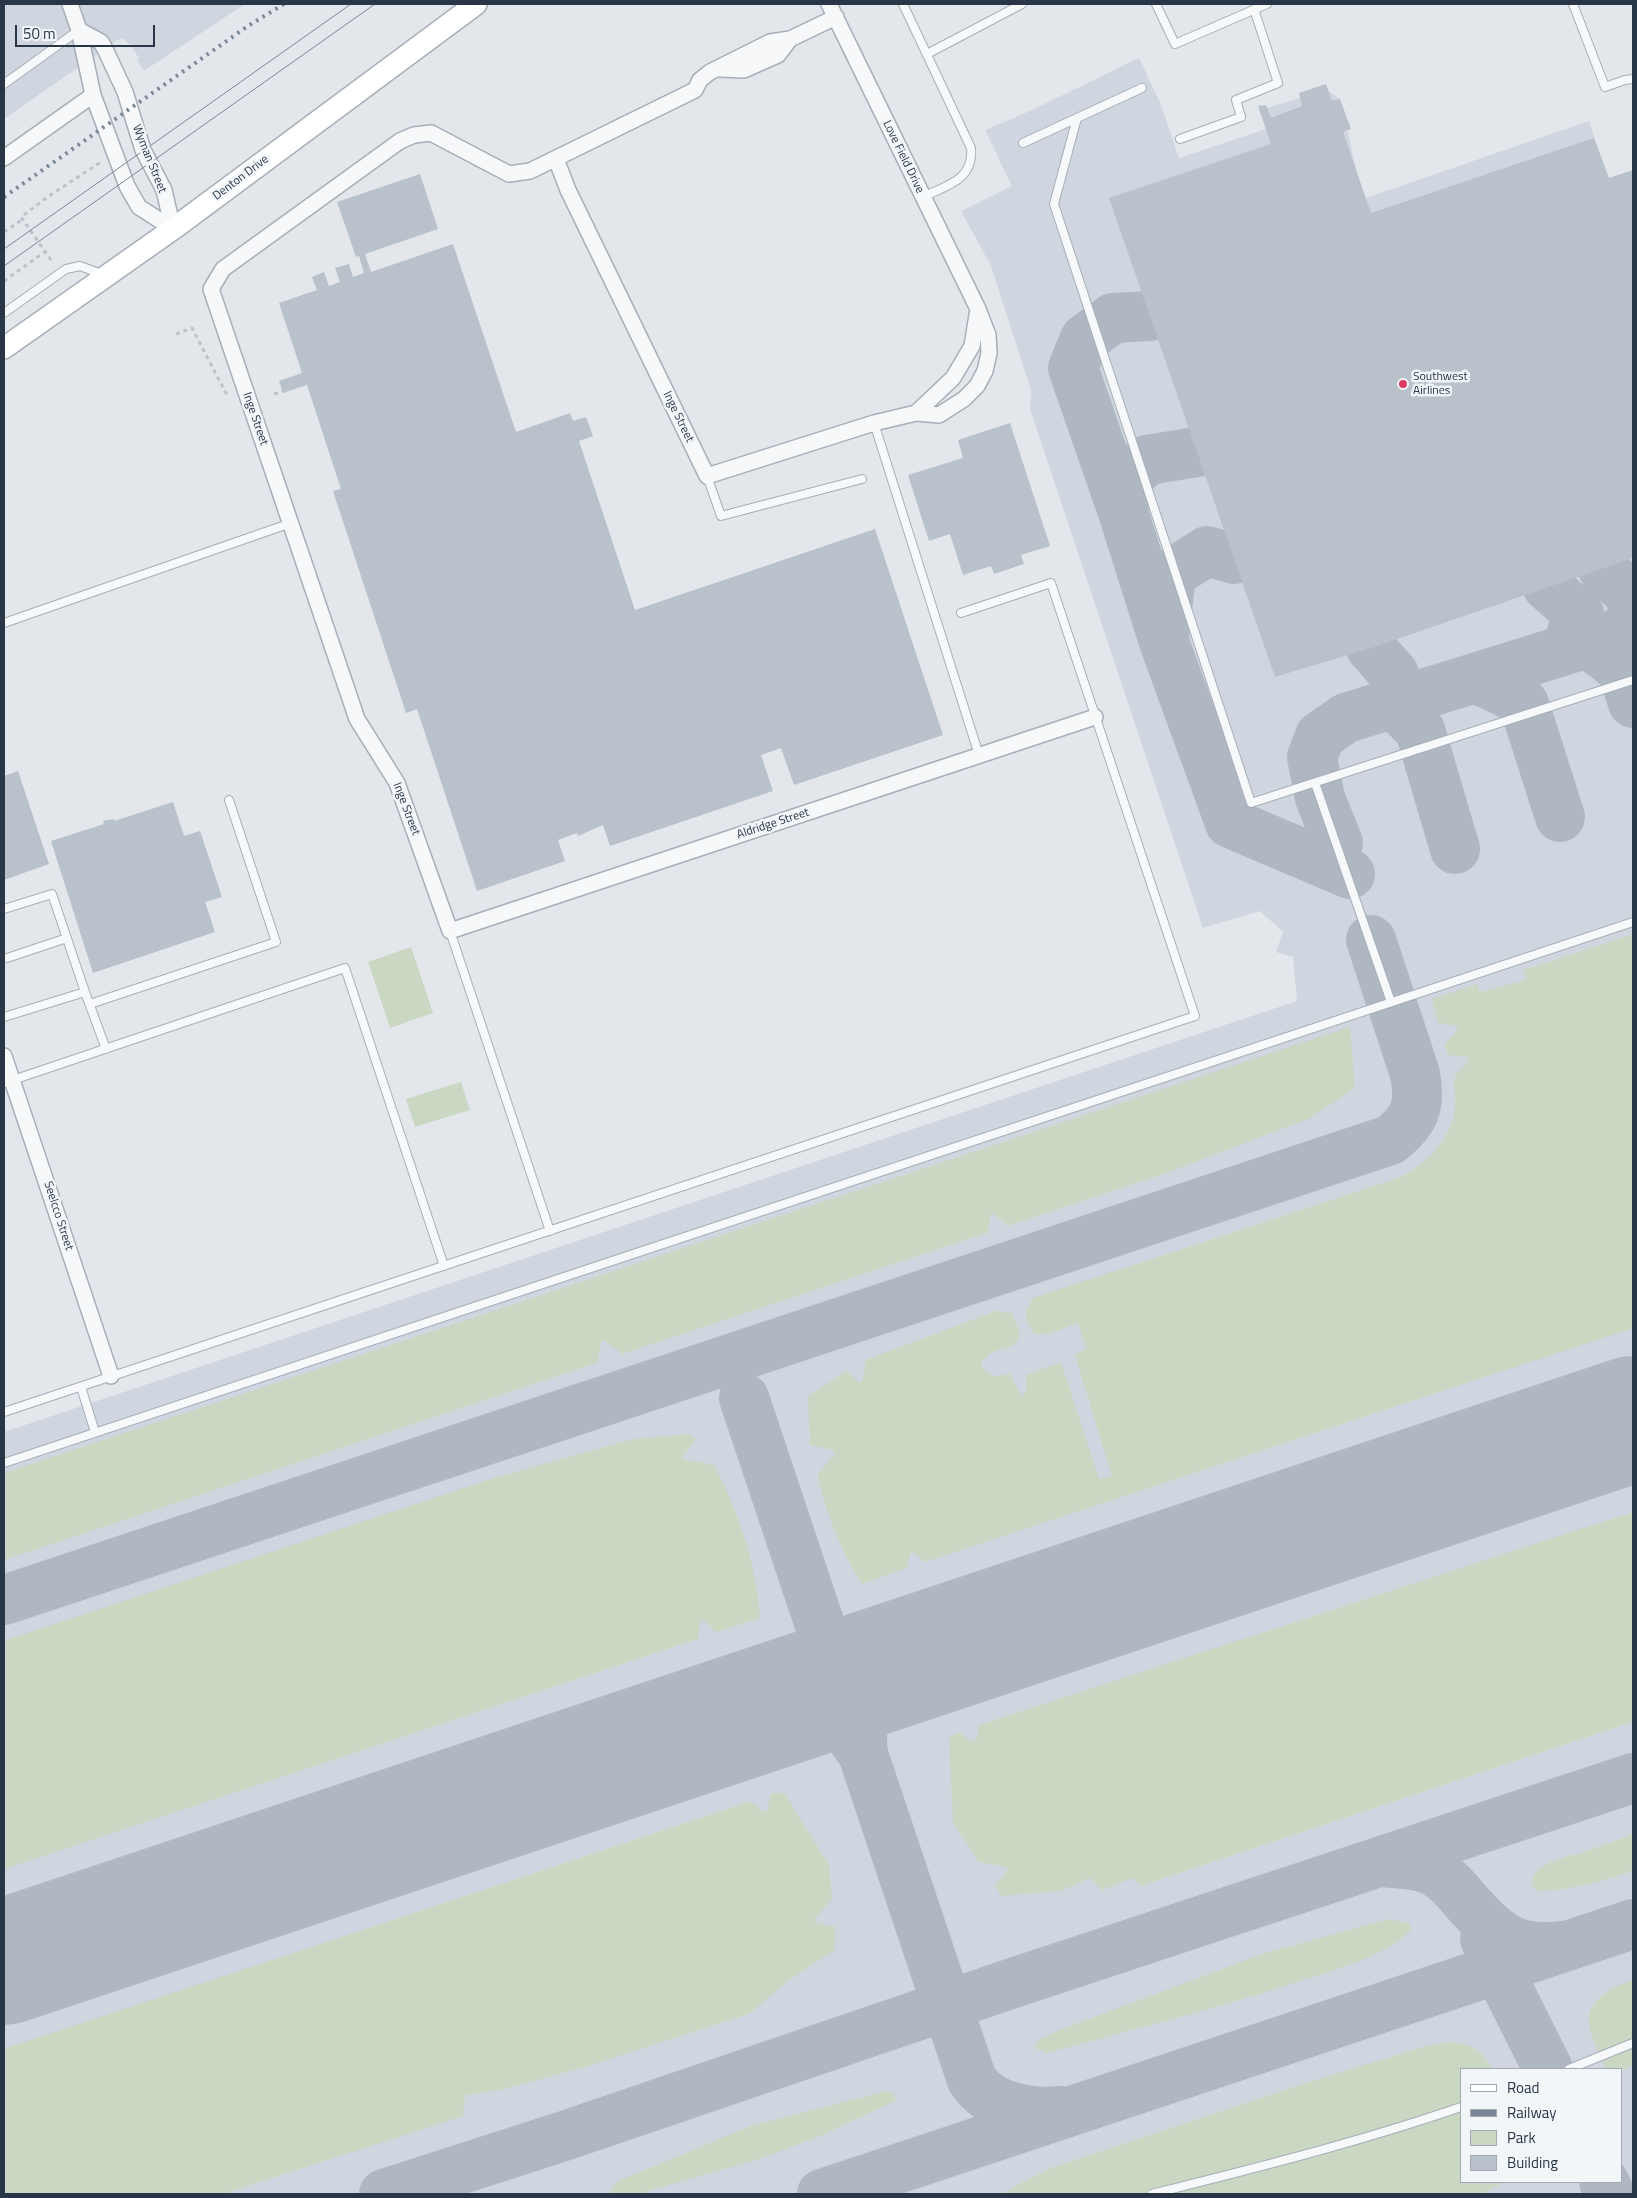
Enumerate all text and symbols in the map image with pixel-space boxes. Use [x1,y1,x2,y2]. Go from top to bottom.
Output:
scale bar [18,15,158,47]
text: 50 m [23,22,56,45]
street label: Love Field Drive [879,118,927,196]
street label: Wyman Street [129,123,169,195]
street label: Denton Drive [210,152,272,204]
place label: Southwest Airlines [1413,370,1468,398]
marker: Southwest Airlines [1397,378,1409,390]
street label: Inge Street [659,389,697,445]
street label: Inge Street [239,391,271,447]
street label: Inge Street [389,781,423,837]
street label: Aldridge Street [735,806,811,842]
street label: Seelcco Street [40,1180,76,1252]
legend [1460,2068,1622,2183]
text: Road [1507,2076,1539,2099]
text: Railway [1507,2101,1557,2124]
text: Park [1507,2126,1536,2149]
text: Building [1507,2151,1558,2174]

